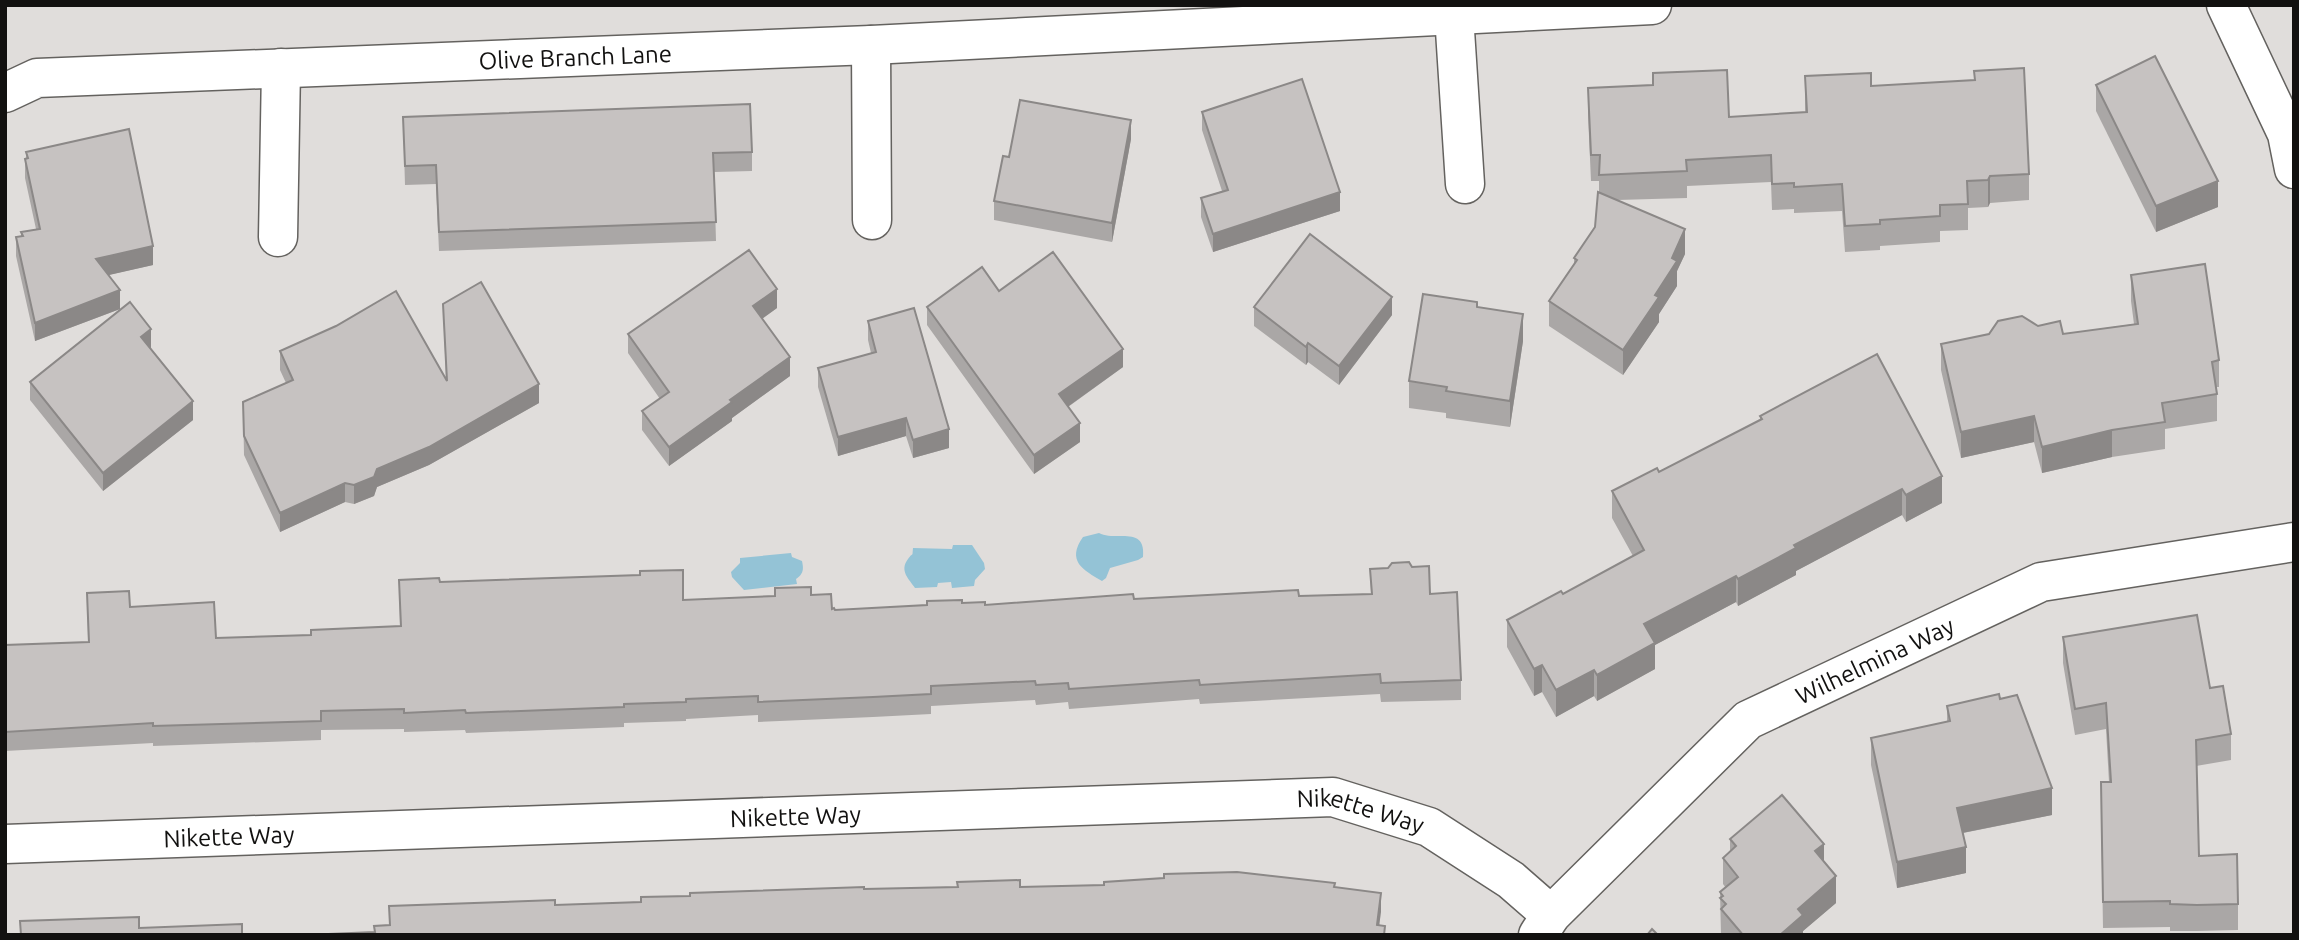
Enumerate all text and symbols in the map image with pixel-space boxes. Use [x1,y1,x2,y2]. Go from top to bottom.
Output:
street label: Olive Branch Lane [478,39,672,74]
street label: Wilhelmina Way [1791,611,1958,709]
street label: Nikette Way [1296,784,1428,838]
street label: Nikette Way [729,800,862,832]
street label: Nikette Way [163,820,295,852]

